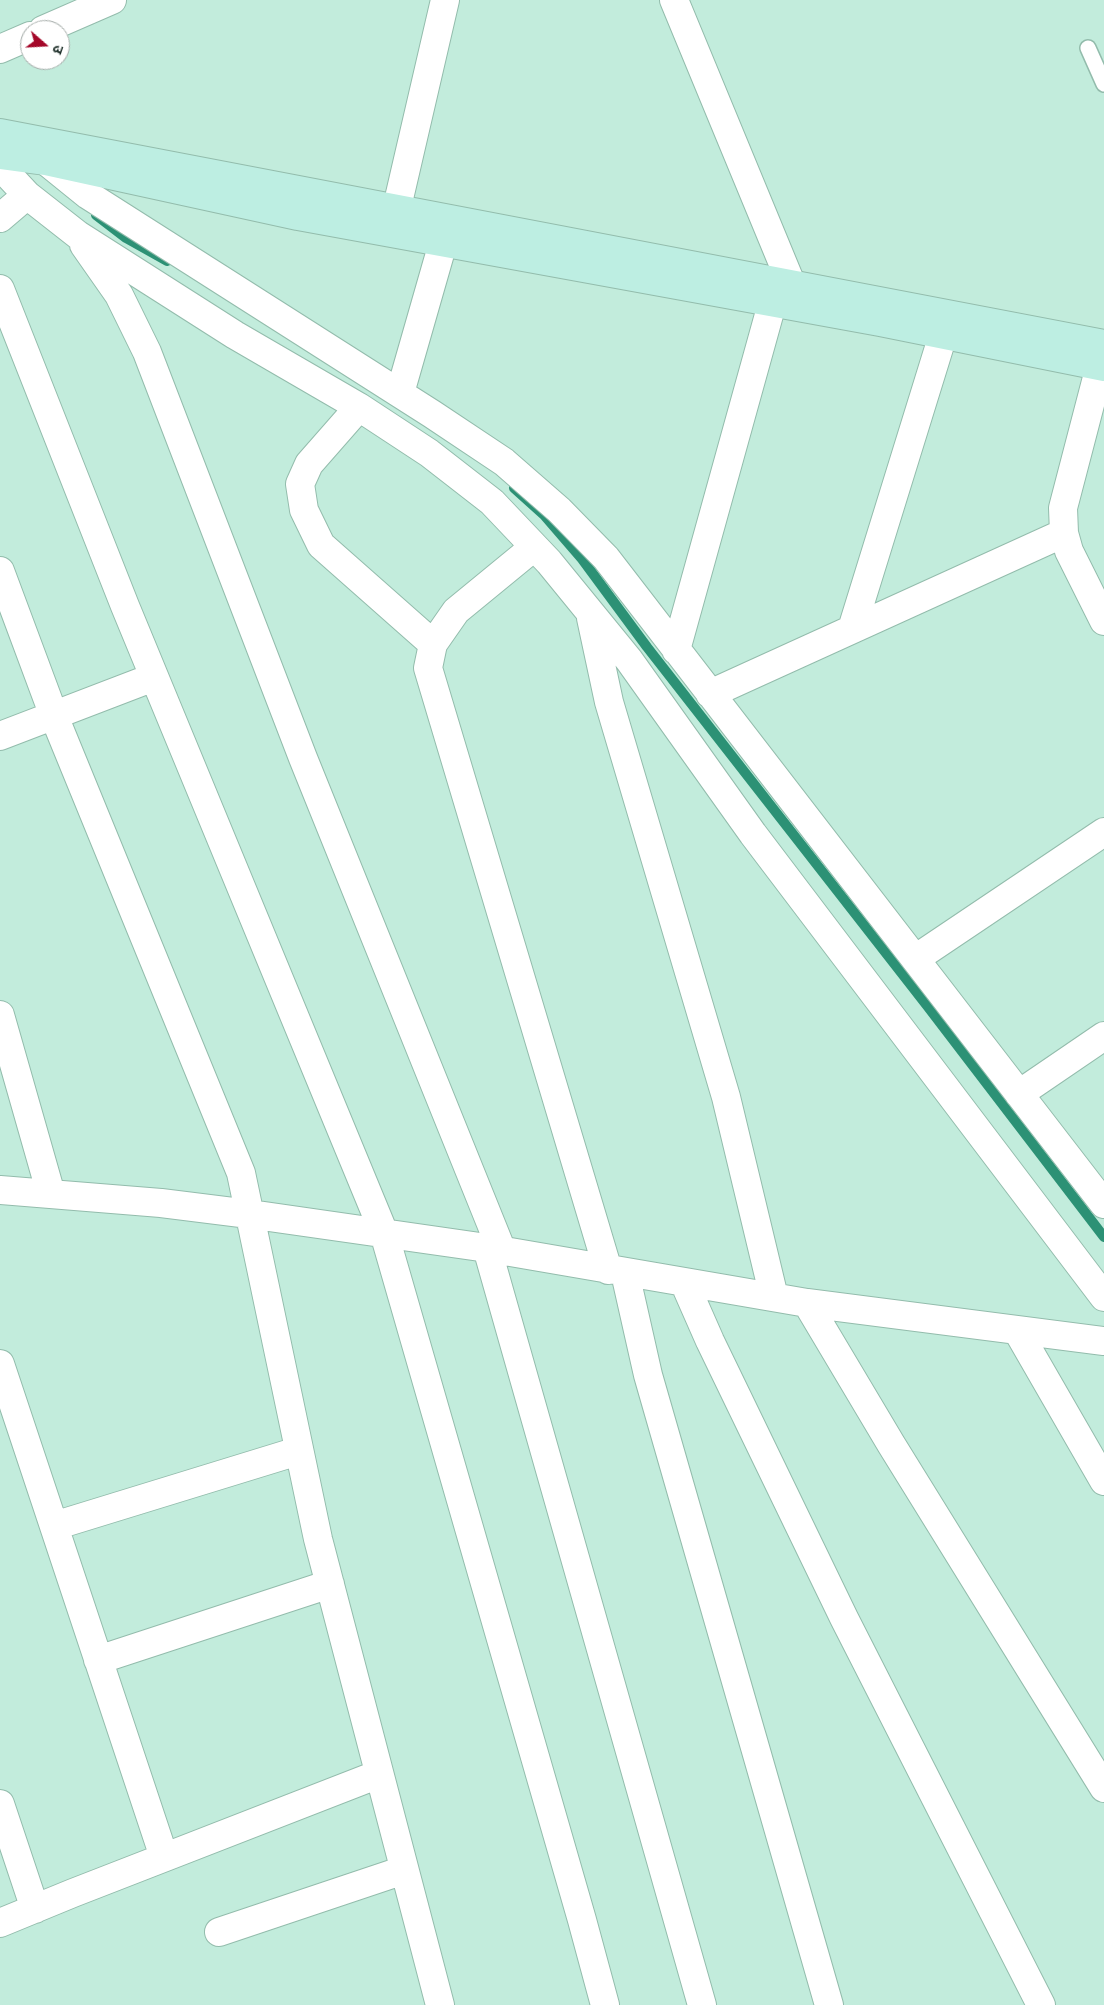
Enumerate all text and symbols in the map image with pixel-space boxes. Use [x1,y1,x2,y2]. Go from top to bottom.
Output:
north arrow [20,20,70,70]
text: उ [49,43,68,56]

